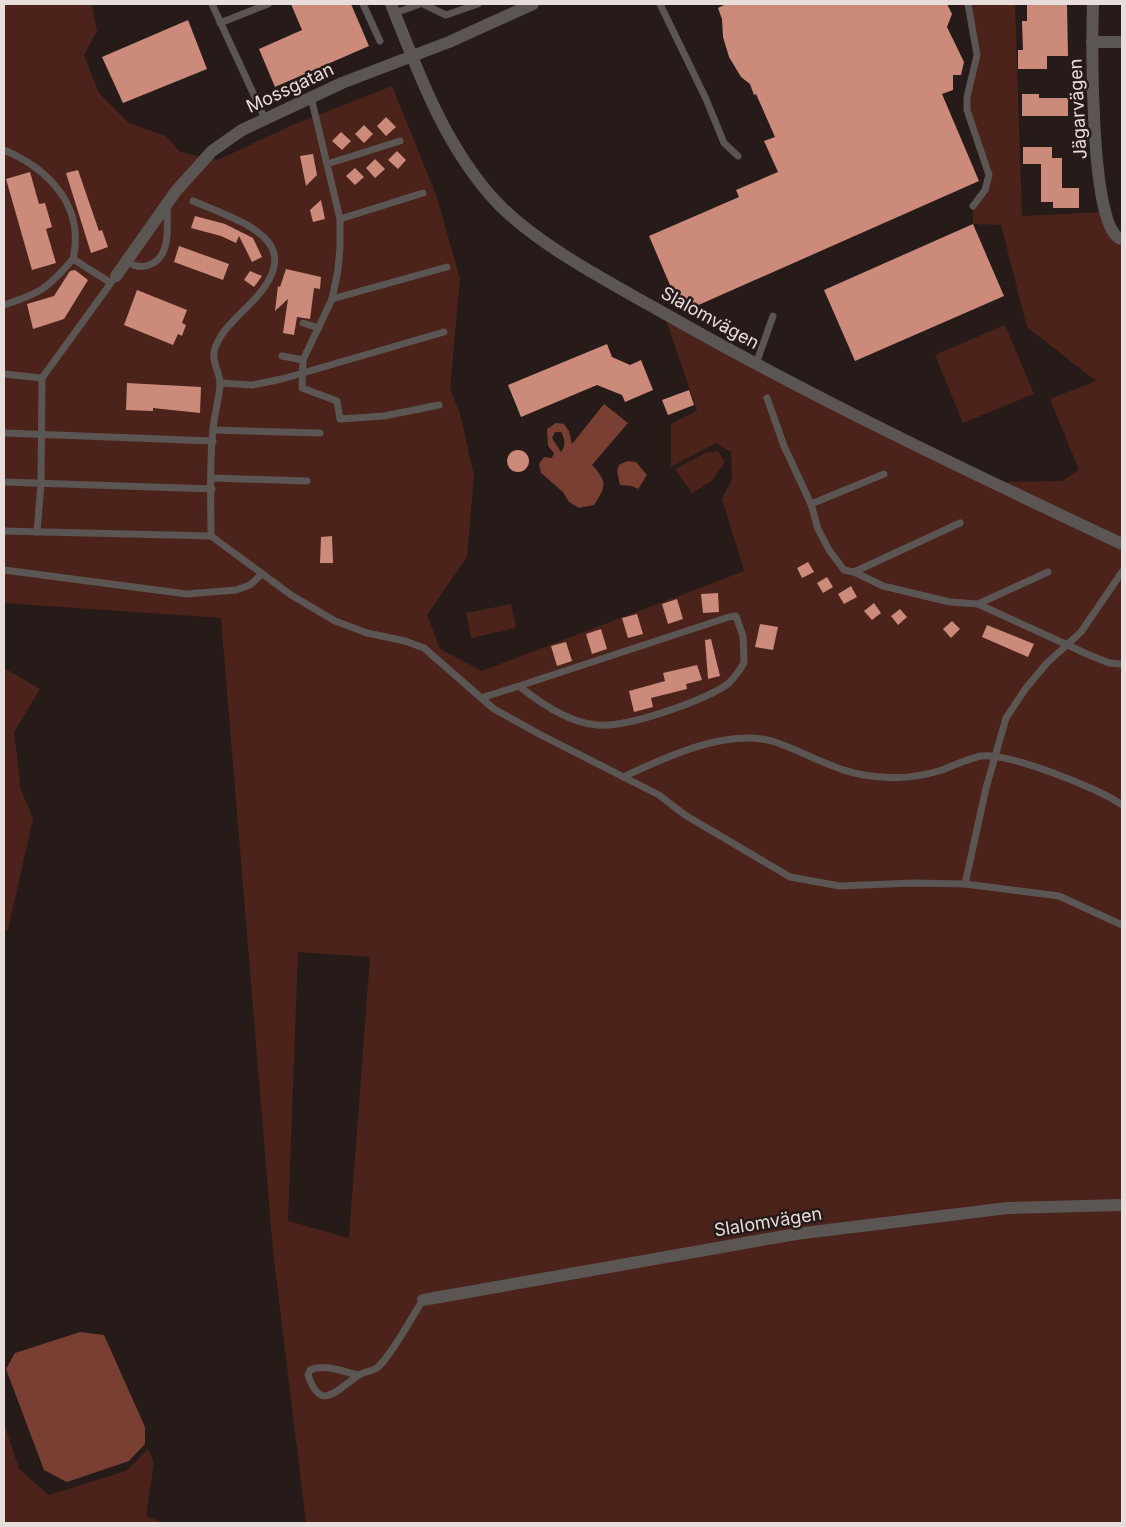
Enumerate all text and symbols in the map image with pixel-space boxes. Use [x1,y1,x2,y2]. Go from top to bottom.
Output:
street label: Mossgatan [243,58,337,117]
street label: Jägarvägen [1064,58,1091,160]
street label: Slalomvägen [657,282,763,353]
street label: Slalomvägen [712,1203,823,1240]

